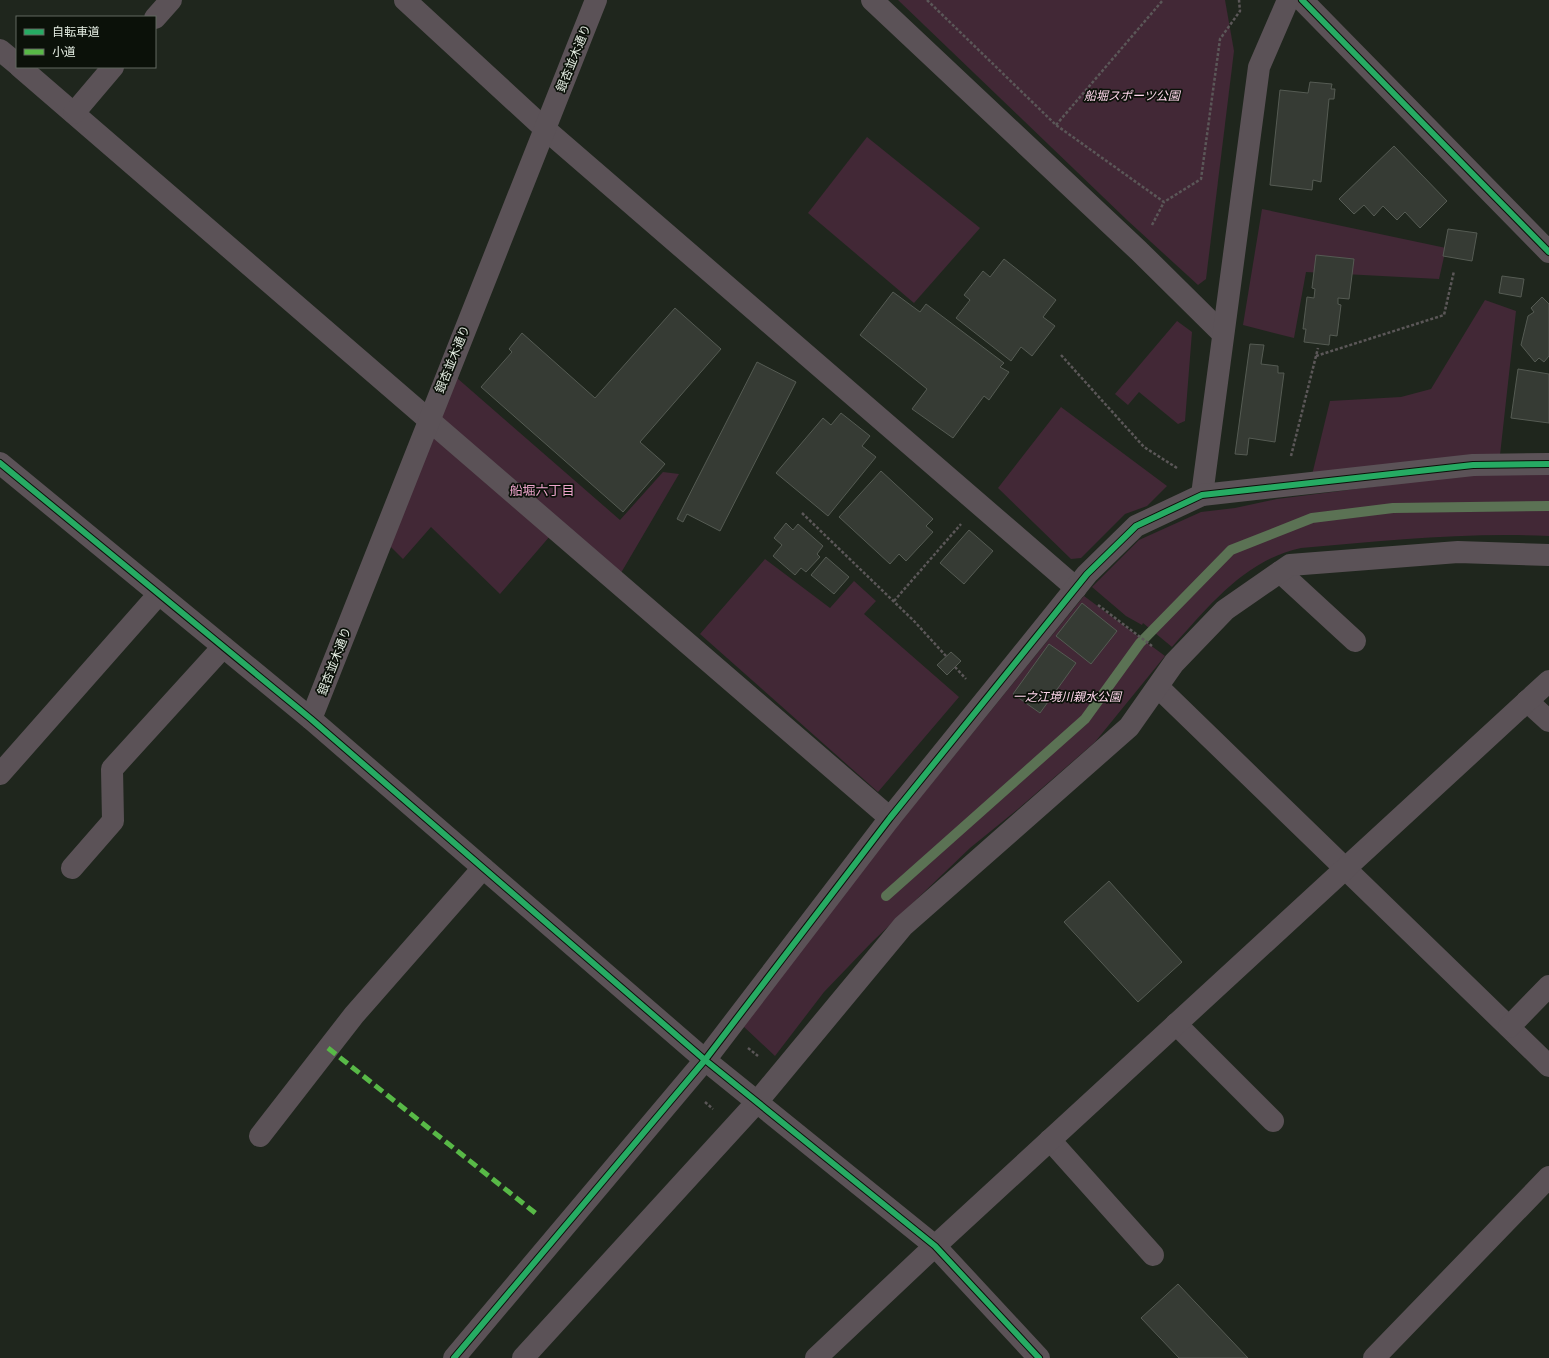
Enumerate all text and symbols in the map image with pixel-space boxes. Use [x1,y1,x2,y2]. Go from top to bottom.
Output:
legend [16,16,156,68]
street label: 銀杏並木通り [553,22,593,94]
text: 自転車道 [52,24,100,39]
text: 小道 [52,44,76,59]
park label: 船堀スポーツ公園 [1084,88,1182,103]
street label: 銀杏並木通り [432,323,472,395]
district label: 船堀六丁目 [509,482,575,499]
street label: 銀杏並木通り [314,625,354,697]
park label: 一之江境川親水公園 [1013,689,1123,704]

